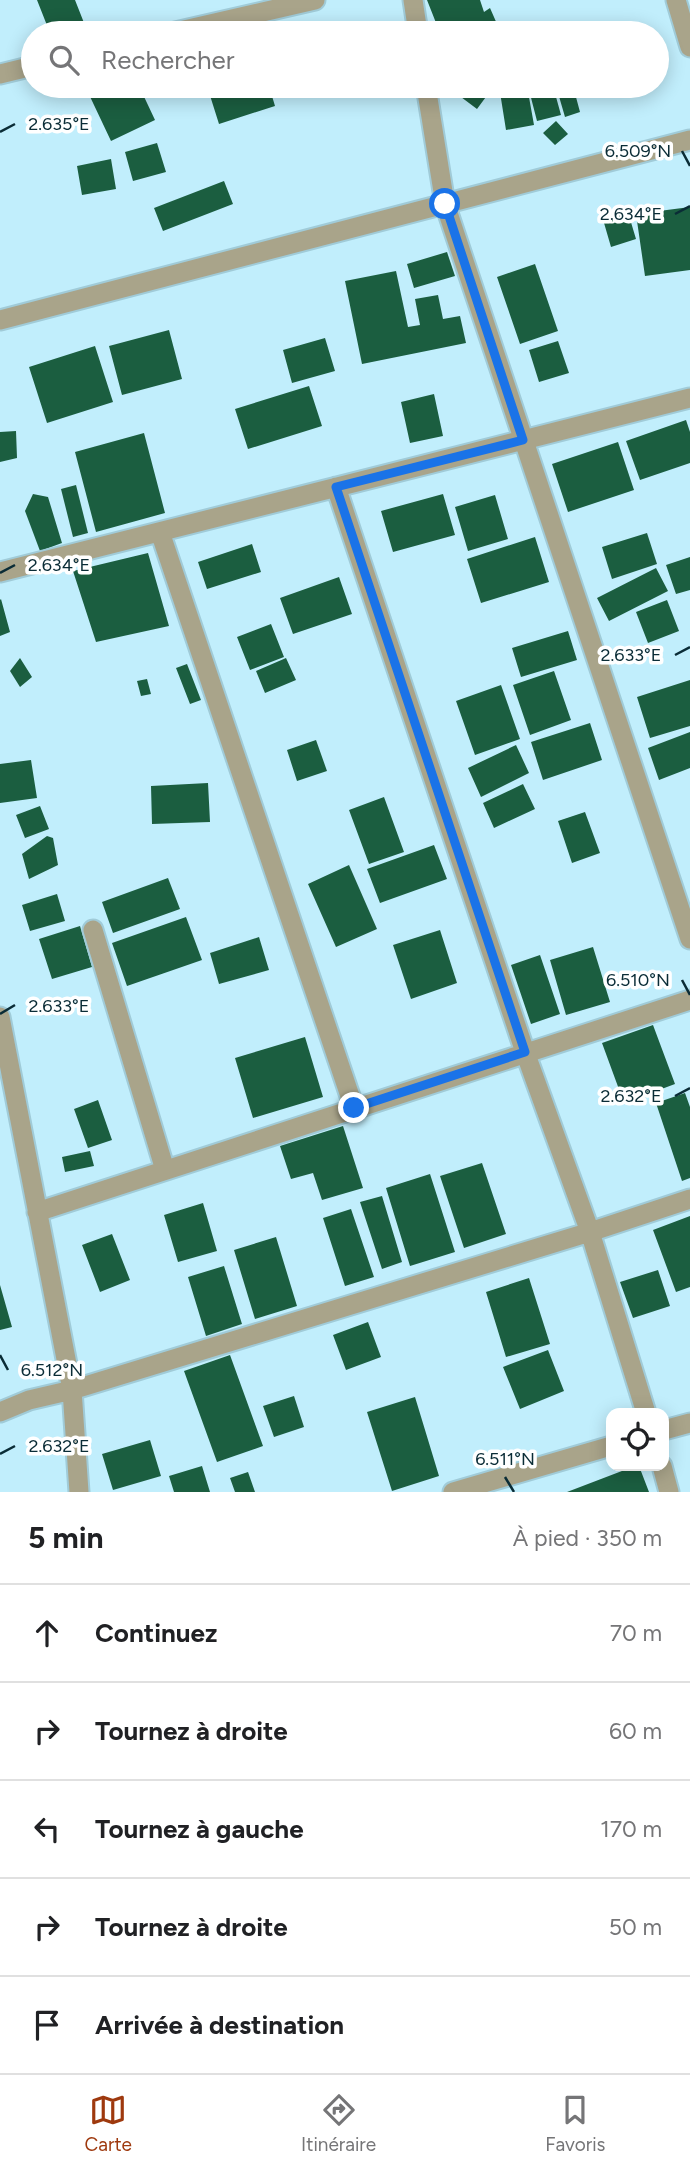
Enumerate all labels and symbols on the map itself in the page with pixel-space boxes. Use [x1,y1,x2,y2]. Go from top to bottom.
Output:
text: 2.635°E [28,113,90,135]
text: 6.509°N [605,140,671,162]
route start [429,188,460,219]
text: 2.634°E [600,203,662,225]
text: 2.634°E [28,554,90,576]
text: 2.633°E [601,644,661,666]
text: 6.510°N [606,969,670,991]
text: 2.633°E [29,995,89,1017]
text: 2.632°E [600,1085,662,1107]
route end [338,1092,369,1123]
text: 6.512°N [21,1359,83,1381]
text: 2.632°E [28,1435,90,1457]
text: 6.511°N [475,1448,535,1470]

